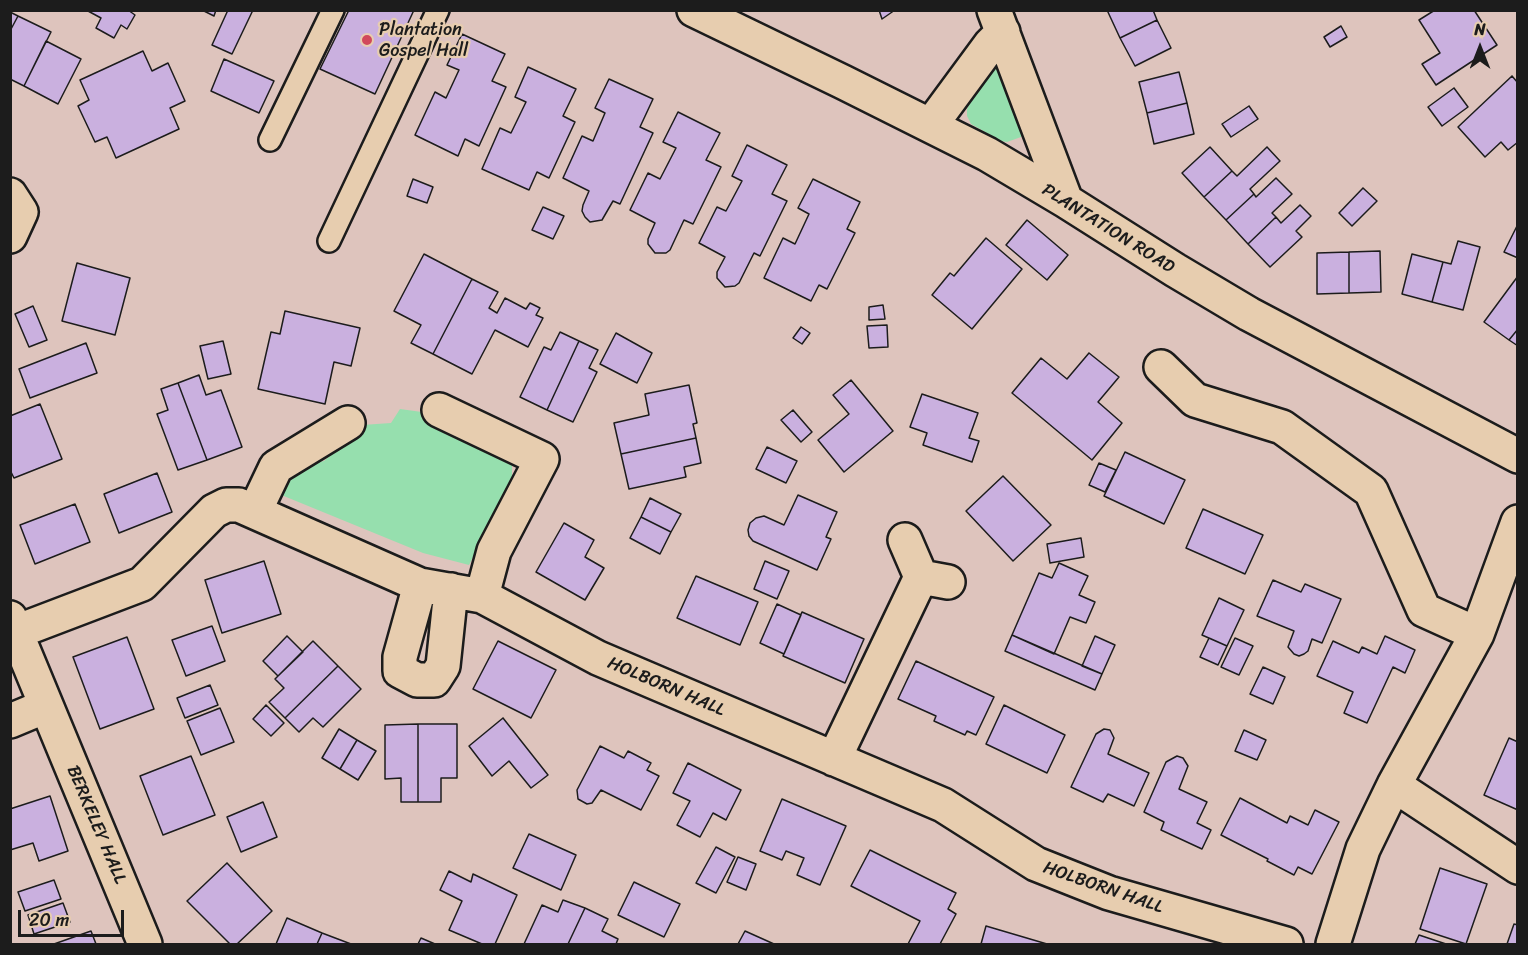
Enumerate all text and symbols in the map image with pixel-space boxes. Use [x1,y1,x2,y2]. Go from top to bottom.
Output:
text: N [1474,15,1486,44]
north arrow [1450,18,1510,78]
place label: Plantation Gospel Hall [379,19,468,62]
marker: Plantation Gospel Hall [360,33,374,47]
street label: PLANTATION ROAD [1038,179,1178,279]
street label: HOLBORN HALL [604,653,728,721]
street label: BERKELEY HALL [61,763,131,887]
street label: HOLBORN HALL [1040,857,1166,919]
scale bar [21,898,128,936]
text: 20 m [29,904,69,936]

